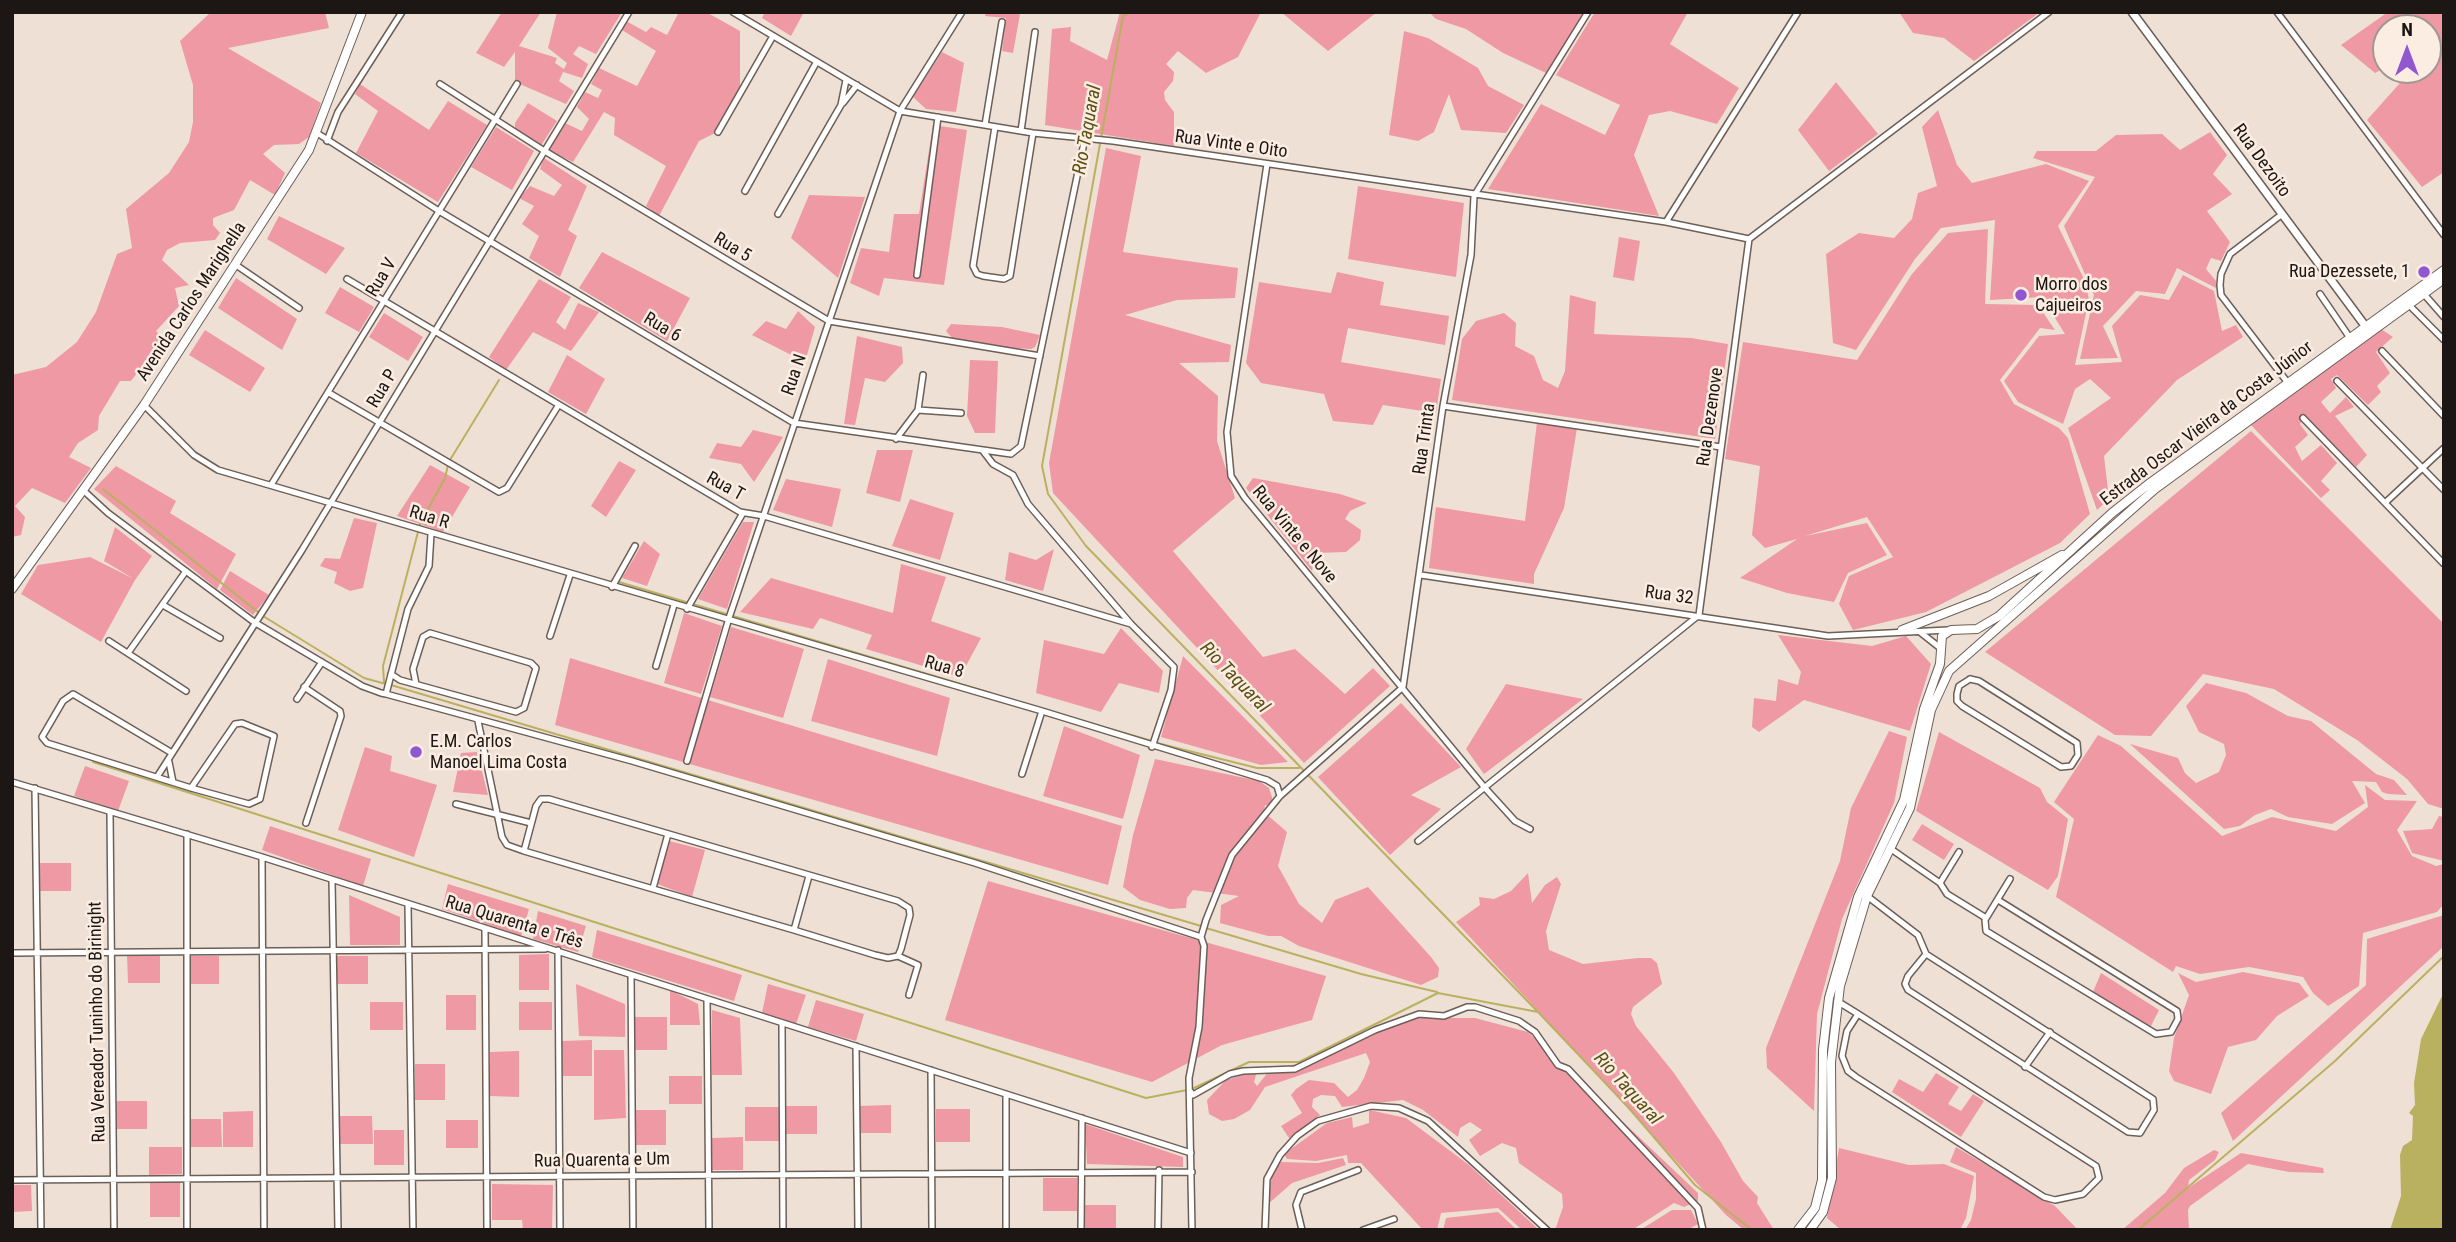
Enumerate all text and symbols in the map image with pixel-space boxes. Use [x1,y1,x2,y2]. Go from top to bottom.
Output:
north arrow [2372,14,2442,84]
text: N [2401,18,2413,41]
water label: Rio Taquaral [1069,84,1107,176]
street label: Rua Dezoito [2227,120,2295,202]
street label: Rua Vinte e Oito [1173,126,1289,164]
street label: Avenida Carlos Marighella [133,219,251,385]
street label: Rua 5 [709,228,755,268]
street label: Rua V [362,255,402,301]
place label: Rua Dezessete, 1 [2289,261,2410,283]
marker: Rua Dezessete, 1 [2416,264,2432,280]
place label: Morro dos Cajueiros [2035,274,2108,316]
marker: Morro dos Cajueiros [2013,287,2029,303]
street label: Rua 6 [639,308,685,348]
street label: Estrada Oscar Vieira da Costa Júnior [2097,337,2317,511]
street label: Rua N [778,352,812,398]
street label: Rua P [363,366,403,412]
street label: Rua Dezenove [1693,366,1729,468]
street label: Rua Trinta [1409,402,1441,476]
street label: Rua T [702,468,748,506]
street label: Rua Vinte e Nove [1247,482,1341,588]
street label: Rua R [406,502,452,534]
street label: Rua 32 [1643,582,1695,610]
water label: Rio Taquaral [1194,638,1274,718]
street label: Rua 8 [922,652,966,684]
place label: E.M. Carlos Manoel Lima Costa [430,731,567,774]
marker: E.M. Carlos Manoel Lima Costa [408,744,424,760]
street label: Rua Quarenta e Três [442,892,586,954]
street label: Rua Vereador Tuninho do Birinight [85,901,111,1143]
water label: Rio Taquaral [1588,1048,1666,1130]
street label: Rua Quarenta e Um [534,1149,670,1173]

